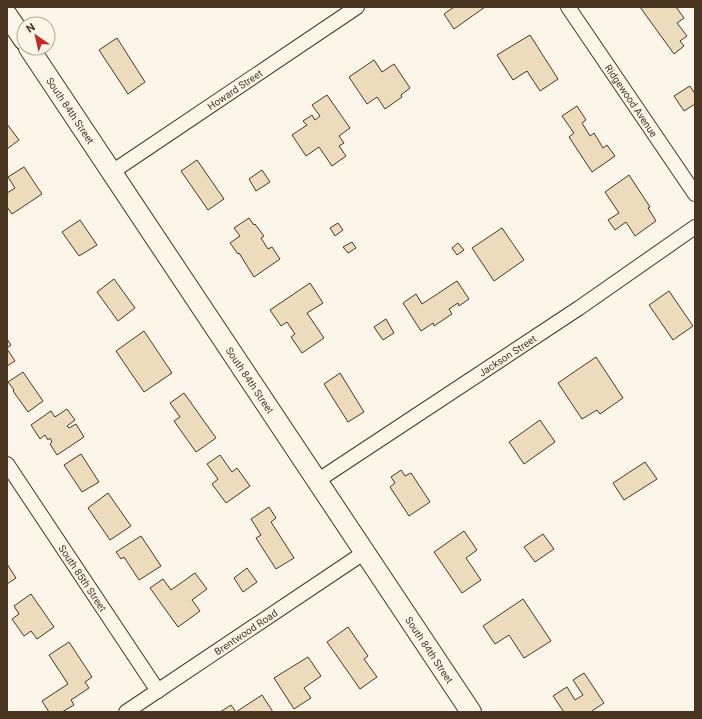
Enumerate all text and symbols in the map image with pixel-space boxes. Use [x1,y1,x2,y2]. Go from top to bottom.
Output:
north arrow [16,16,56,56]
text: N [24,20,38,36]
street label: Ridgewood Avenue [603,62,660,139]
street label: Howard Street [205,67,264,112]
street label: South 84th Street [45,75,97,146]
street label: Jackson Street [476,332,538,378]
street label: South 84th Street [224,345,276,415]
street label: South 85th Street [57,543,109,613]
street label: Brentwood Road [212,607,279,657]
street label: South 84th Street [404,615,456,685]

